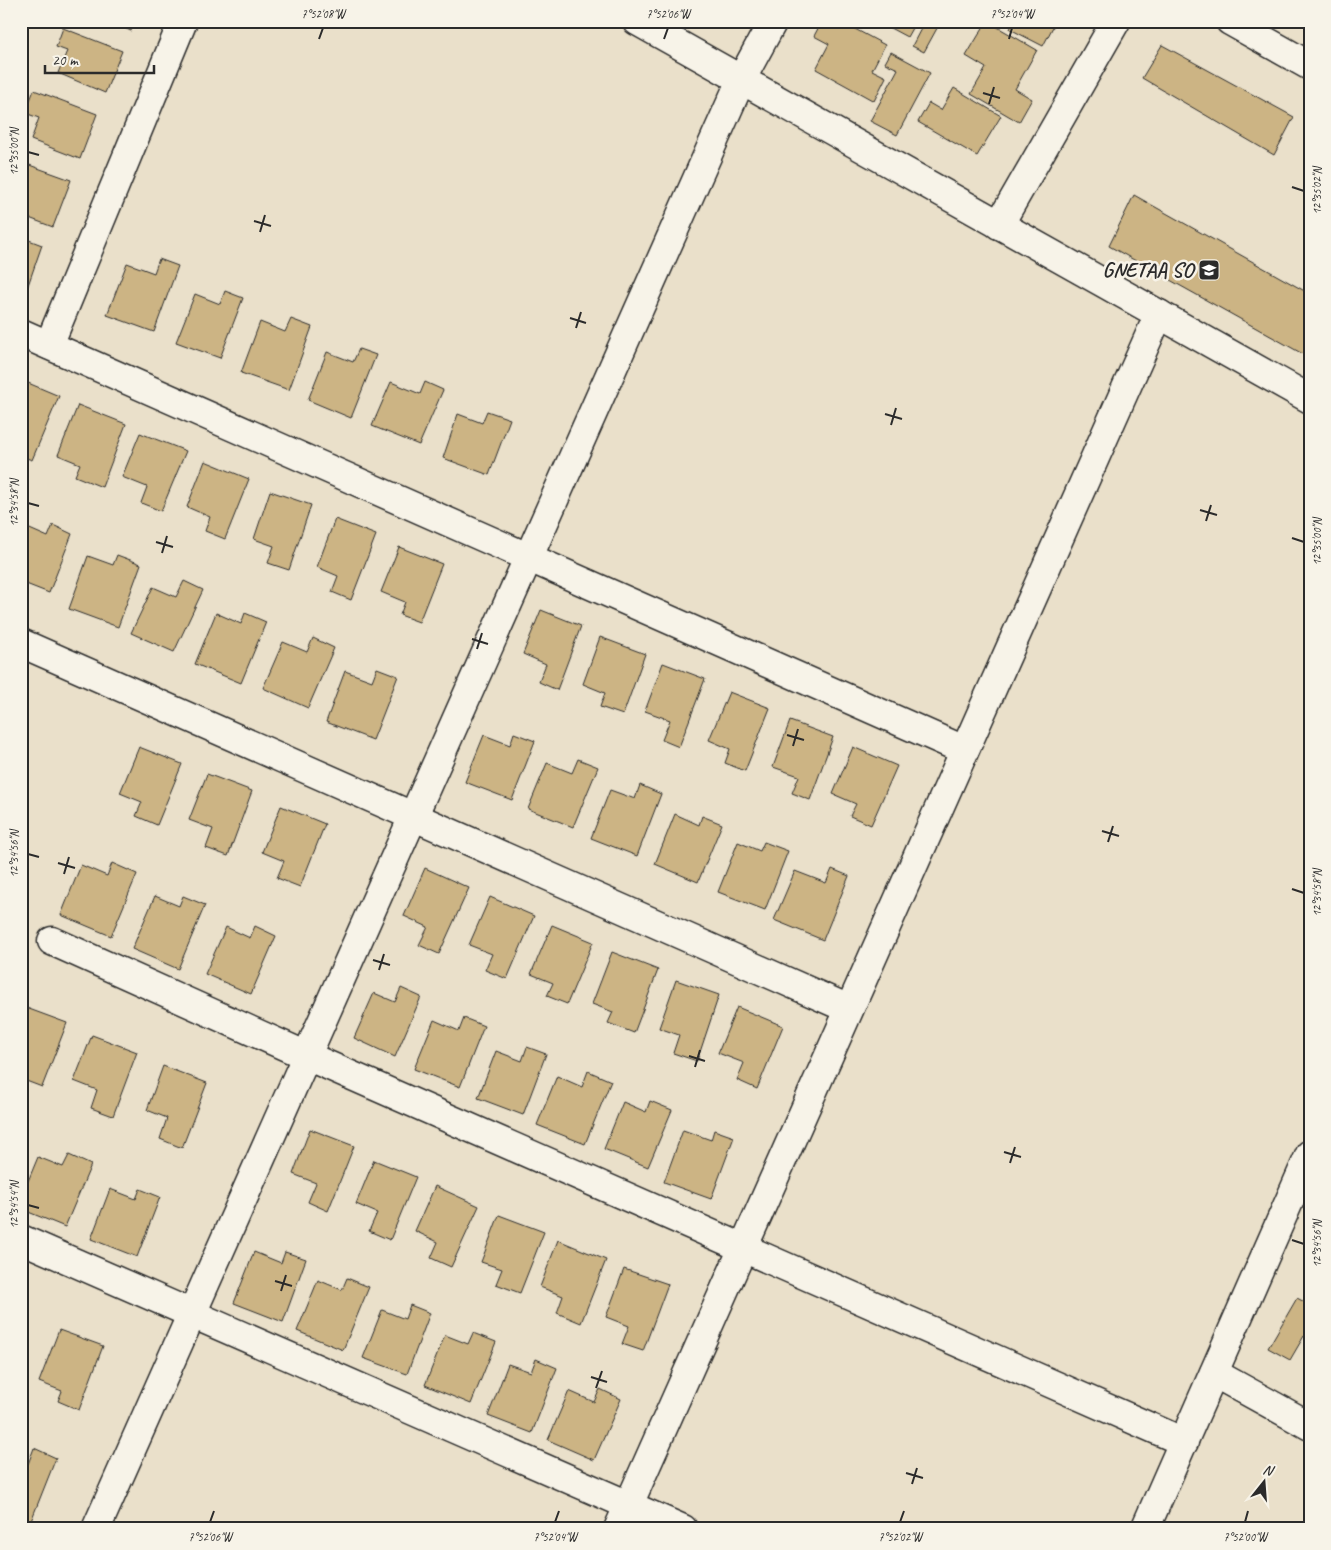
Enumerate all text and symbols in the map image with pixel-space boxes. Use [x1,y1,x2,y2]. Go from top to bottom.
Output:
text: 7°52'08"W [301,6,347,22]
text: 7°52'06"W [646,6,692,22]
text: 7°52'04"W [990,6,1036,22]
scale bar [45,42,154,74]
text: 20 m [52,51,79,70]
text: 12°35'00"N [6,127,22,176]
text: 12°35'02"N [1309,166,1325,215]
place label: GNETAA SO [1103,257,1196,283]
school or university icon: GNETAA SO [1197,258,1221,282]
text: 12°34'58"N [6,478,22,527]
text: 12°35'00"N [1309,517,1325,566]
text: 12°34'56"N [6,829,22,878]
text: 12°34'58"N [1309,868,1325,917]
text: 12°34'54"N [6,1180,22,1229]
text: 12°34'56"N [1309,1219,1325,1268]
north arrow [1238,1458,1288,1508]
text: N [1261,1461,1277,1480]
text: 7°52'06"W [188,1529,234,1545]
text: 7°52'04"W [533,1529,579,1545]
text: 7°52'02"W [878,1529,924,1545]
text: 7°52'00"W [1223,1529,1269,1545]

